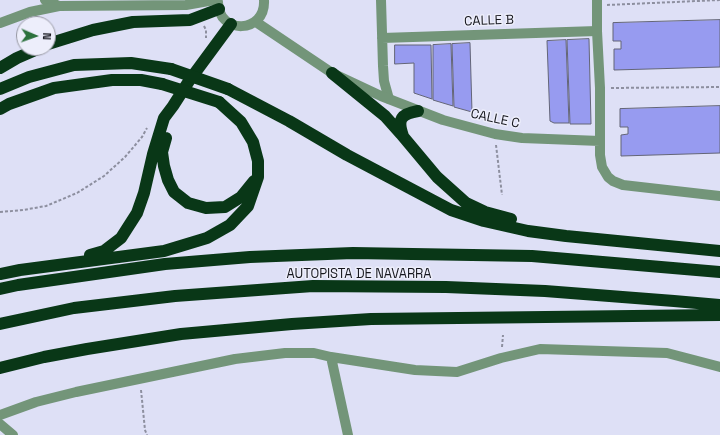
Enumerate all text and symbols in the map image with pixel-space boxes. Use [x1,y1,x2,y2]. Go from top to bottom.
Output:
street label: CALLE B [464,12,514,30]
north arrow [16,16,56,56]
text: N [40,32,54,40]
street label: CALLE C [469,106,521,132]
street label: AUTOPISTA DE NAVARRA [287,266,431,282]

